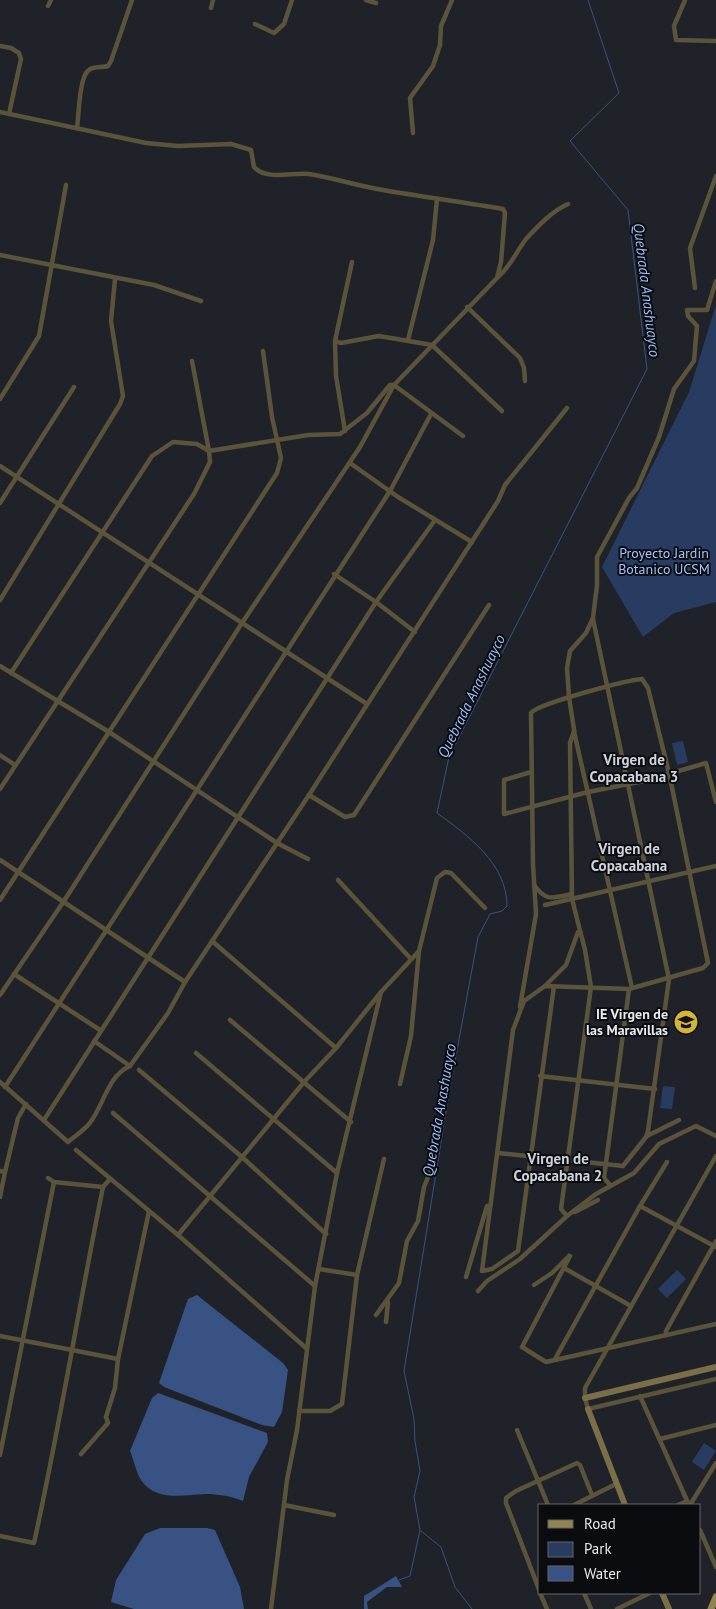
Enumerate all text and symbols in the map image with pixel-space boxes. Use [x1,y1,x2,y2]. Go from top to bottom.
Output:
water label: Quebrada Anashuayco [629,222,665,358]
park label: Proyecto Jardin Botanico UCSM [618,544,710,578]
water label: Quebrada Anashuayco [433,631,509,761]
district label: Virgen de Copacabana 3 [590,750,678,786]
district label: Virgen de Copacabana [591,839,667,875]
place label: IE Virgen de las Maravillas [586,1005,668,1039]
school or university icon: IE Virgen de las Maravillas [673,1009,699,1035]
water label: Quebrada Anashuayco [418,1042,460,1178]
district label: Virgen de Copacabana 2 [514,1149,602,1185]
legend [538,1504,701,1594]
text: Road [584,1514,616,1533]
text: Park [584,1539,612,1558]
text: Water [584,1564,621,1583]

